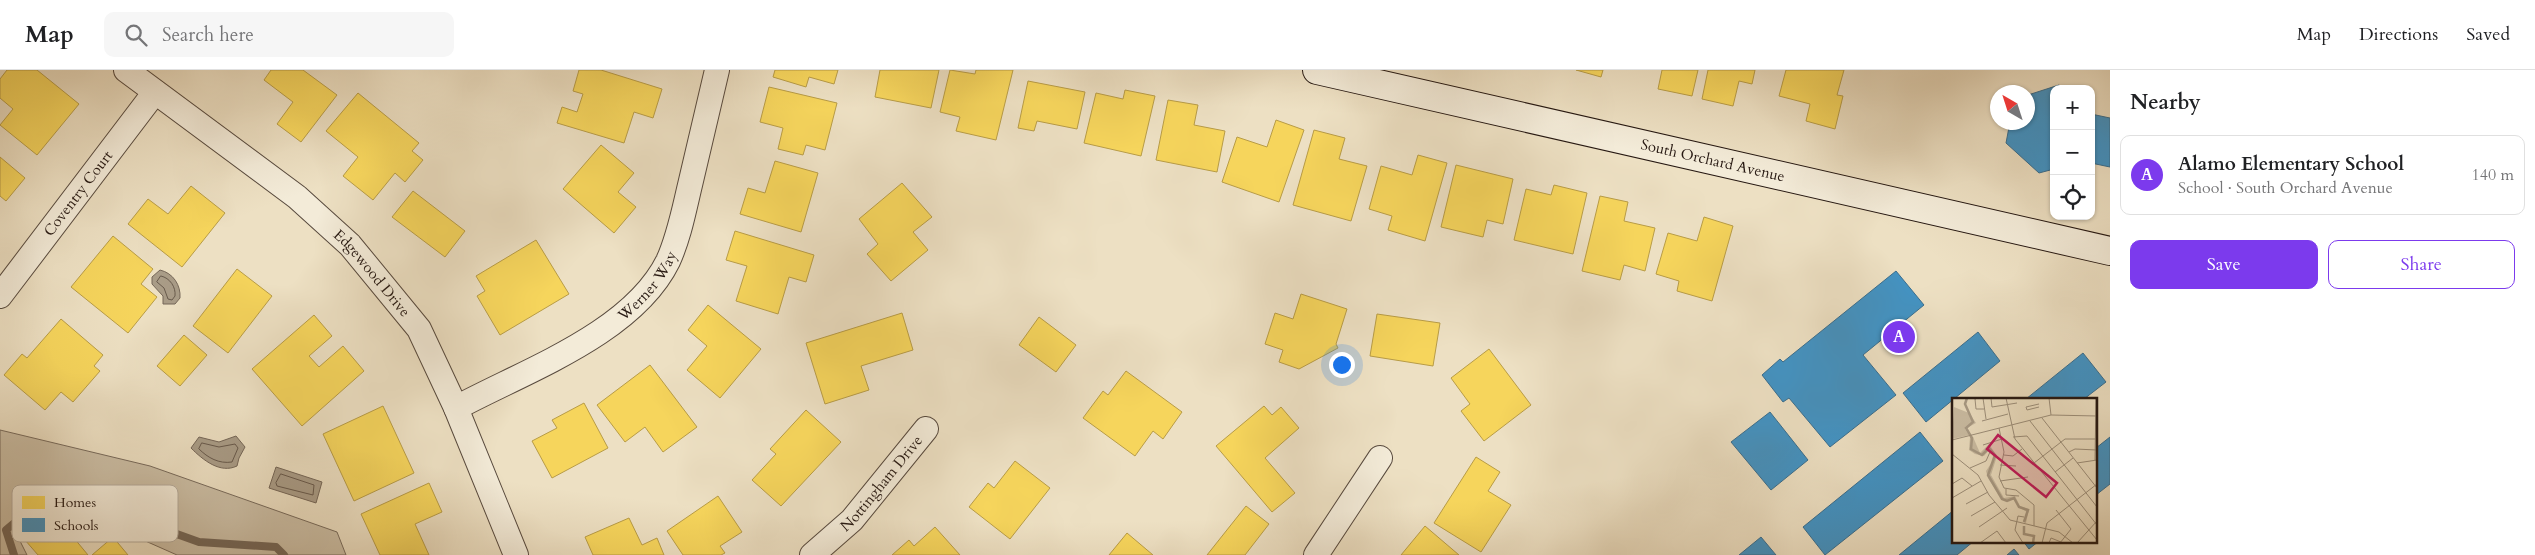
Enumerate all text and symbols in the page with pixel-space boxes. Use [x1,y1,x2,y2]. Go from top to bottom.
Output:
search box [104,12,454,57]
text: Map [25,18,74,51]
icon: search [122,21,150,49]
text: Search here [162,22,254,48]
text: Map [2297,22,2331,47]
text: Directions [2359,22,2438,47]
text: Saved [2466,22,2510,47]
north arrow [1990,85,2035,130]
map controls [2050,85,2095,220]
button: + [2050,85,2095,130]
text: Nearby [2130,88,2201,117]
button: − [2050,130,2095,175]
street label: South Orchard Avenue [1639,134,1787,186]
street label: Coventry Court [39,146,117,240]
text: Alamo Elementary School [2178,151,2404,177]
text: A [2141,164,2153,186]
text: 140 m [2472,164,2514,186]
button: locate [2050,175,2095,220]
text: School · South Orchard Avenue [2178,177,2393,199]
street label: Edgewood Drive [329,225,415,321]
button: Save [2130,240,2318,289]
button: Share [2328,240,2515,289]
street label: Werner Way [613,248,681,326]
pin: A [1883,318,1915,356]
your location [1329,352,1355,378]
inset map [1952,398,2098,542]
street label: Nottingham Drive [836,431,927,536]
legend [12,485,178,542]
text: Homes [54,493,96,512]
text: Schools [54,516,99,535]

